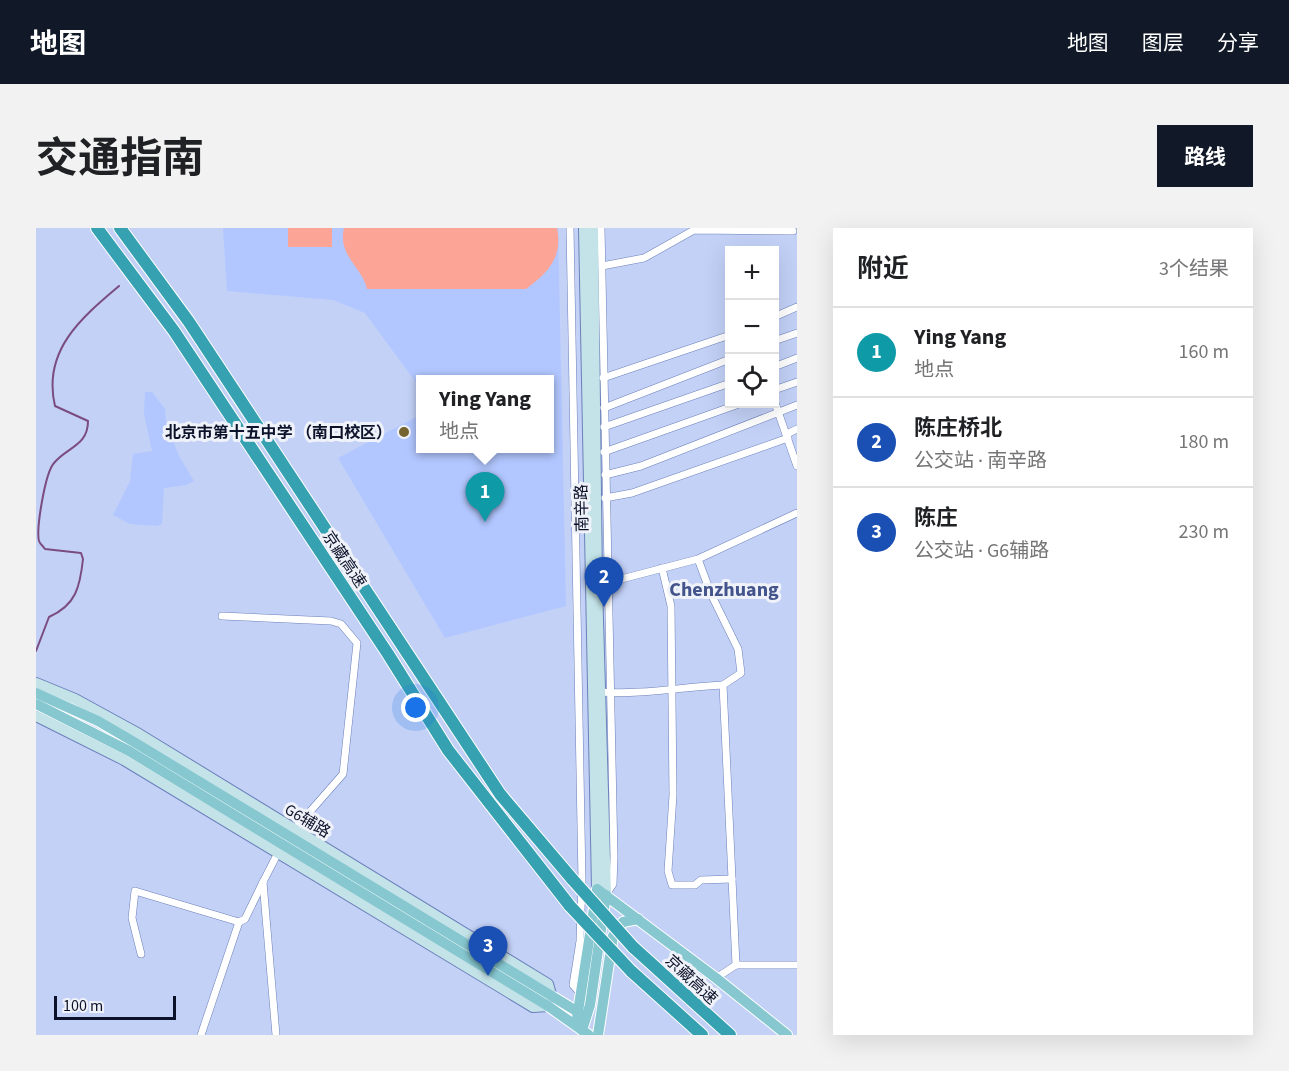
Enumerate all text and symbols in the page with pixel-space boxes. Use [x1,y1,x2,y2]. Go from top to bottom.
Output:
text: 地图 [30,24,86,64]
text: 地图 [1067,28,1109,58]
text: 图层 [1142,28,1184,58]
text: 分享 [1217,28,1259,58]
button: 路线 [1157,125,1253,187]
text: 交通指南 [36,129,204,189]
map controls [725,246,779,408]
button: + [725,246,779,300]
text: 附近 [857,250,909,287]
text: 3个结果 [1159,255,1229,283]
button: − [725,300,779,354]
text: Ying Yang [914,321,1006,353]
text: 1 [871,338,882,366]
text: 160 m [1179,338,1229,366]
button: locate [725,354,779,408]
text: 地点 [914,356,954,384]
popup [416,375,554,453]
text: Ying Yang [439,383,531,415]
text: 陈庄桥北 [914,412,1002,444]
text: 地点 [439,418,479,446]
place label: 北京市第十五中学 （南口校区） [165,422,392,444]
marker: 北京市第十五中学 （南口校区） [397,425,411,439]
text: 2 [871,428,882,456]
text: 180 m [1179,428,1229,456]
text: 公交站 · 南辛路 [914,447,1047,475]
pin: 1 [466,472,504,522]
street label: 南辛路 [571,484,593,532]
text: 陈庄 [914,502,958,534]
text: 3 [871,518,882,546]
text: 230 m [1179,518,1229,546]
street label: 京藏高速 [317,527,371,592]
text: 公交站 · G6辅路 [914,537,1049,565]
pin: 2 [584,558,624,607]
district label: Chenzhuang [669,576,779,604]
your location [401,693,430,722]
street label: G6辅路 [280,799,335,843]
pin: 3 [468,926,508,976]
street label: 京藏高速 [660,950,722,1010]
scale bar [54,993,176,1020]
text: 100 m [63,995,103,1017]

